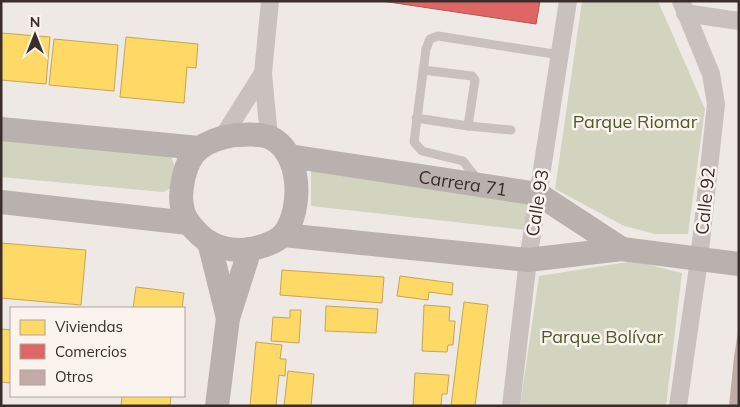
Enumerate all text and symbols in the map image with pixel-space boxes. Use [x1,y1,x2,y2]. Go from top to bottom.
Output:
north arrow [10,10,60,60]
text: N [30,13,40,31]
park label: Parque Riomar [573,110,698,133]
street label: Carrera 71 [417,164,509,201]
street label: Calle 92 [690,166,720,236]
street label: Calle 93 [520,168,554,238]
legend [10,307,185,397]
text: Viviendas [55,317,123,336]
park label: Parque Bolívar [541,325,663,348]
text: Comercios [55,342,127,361]
text: Otros [55,367,93,386]

